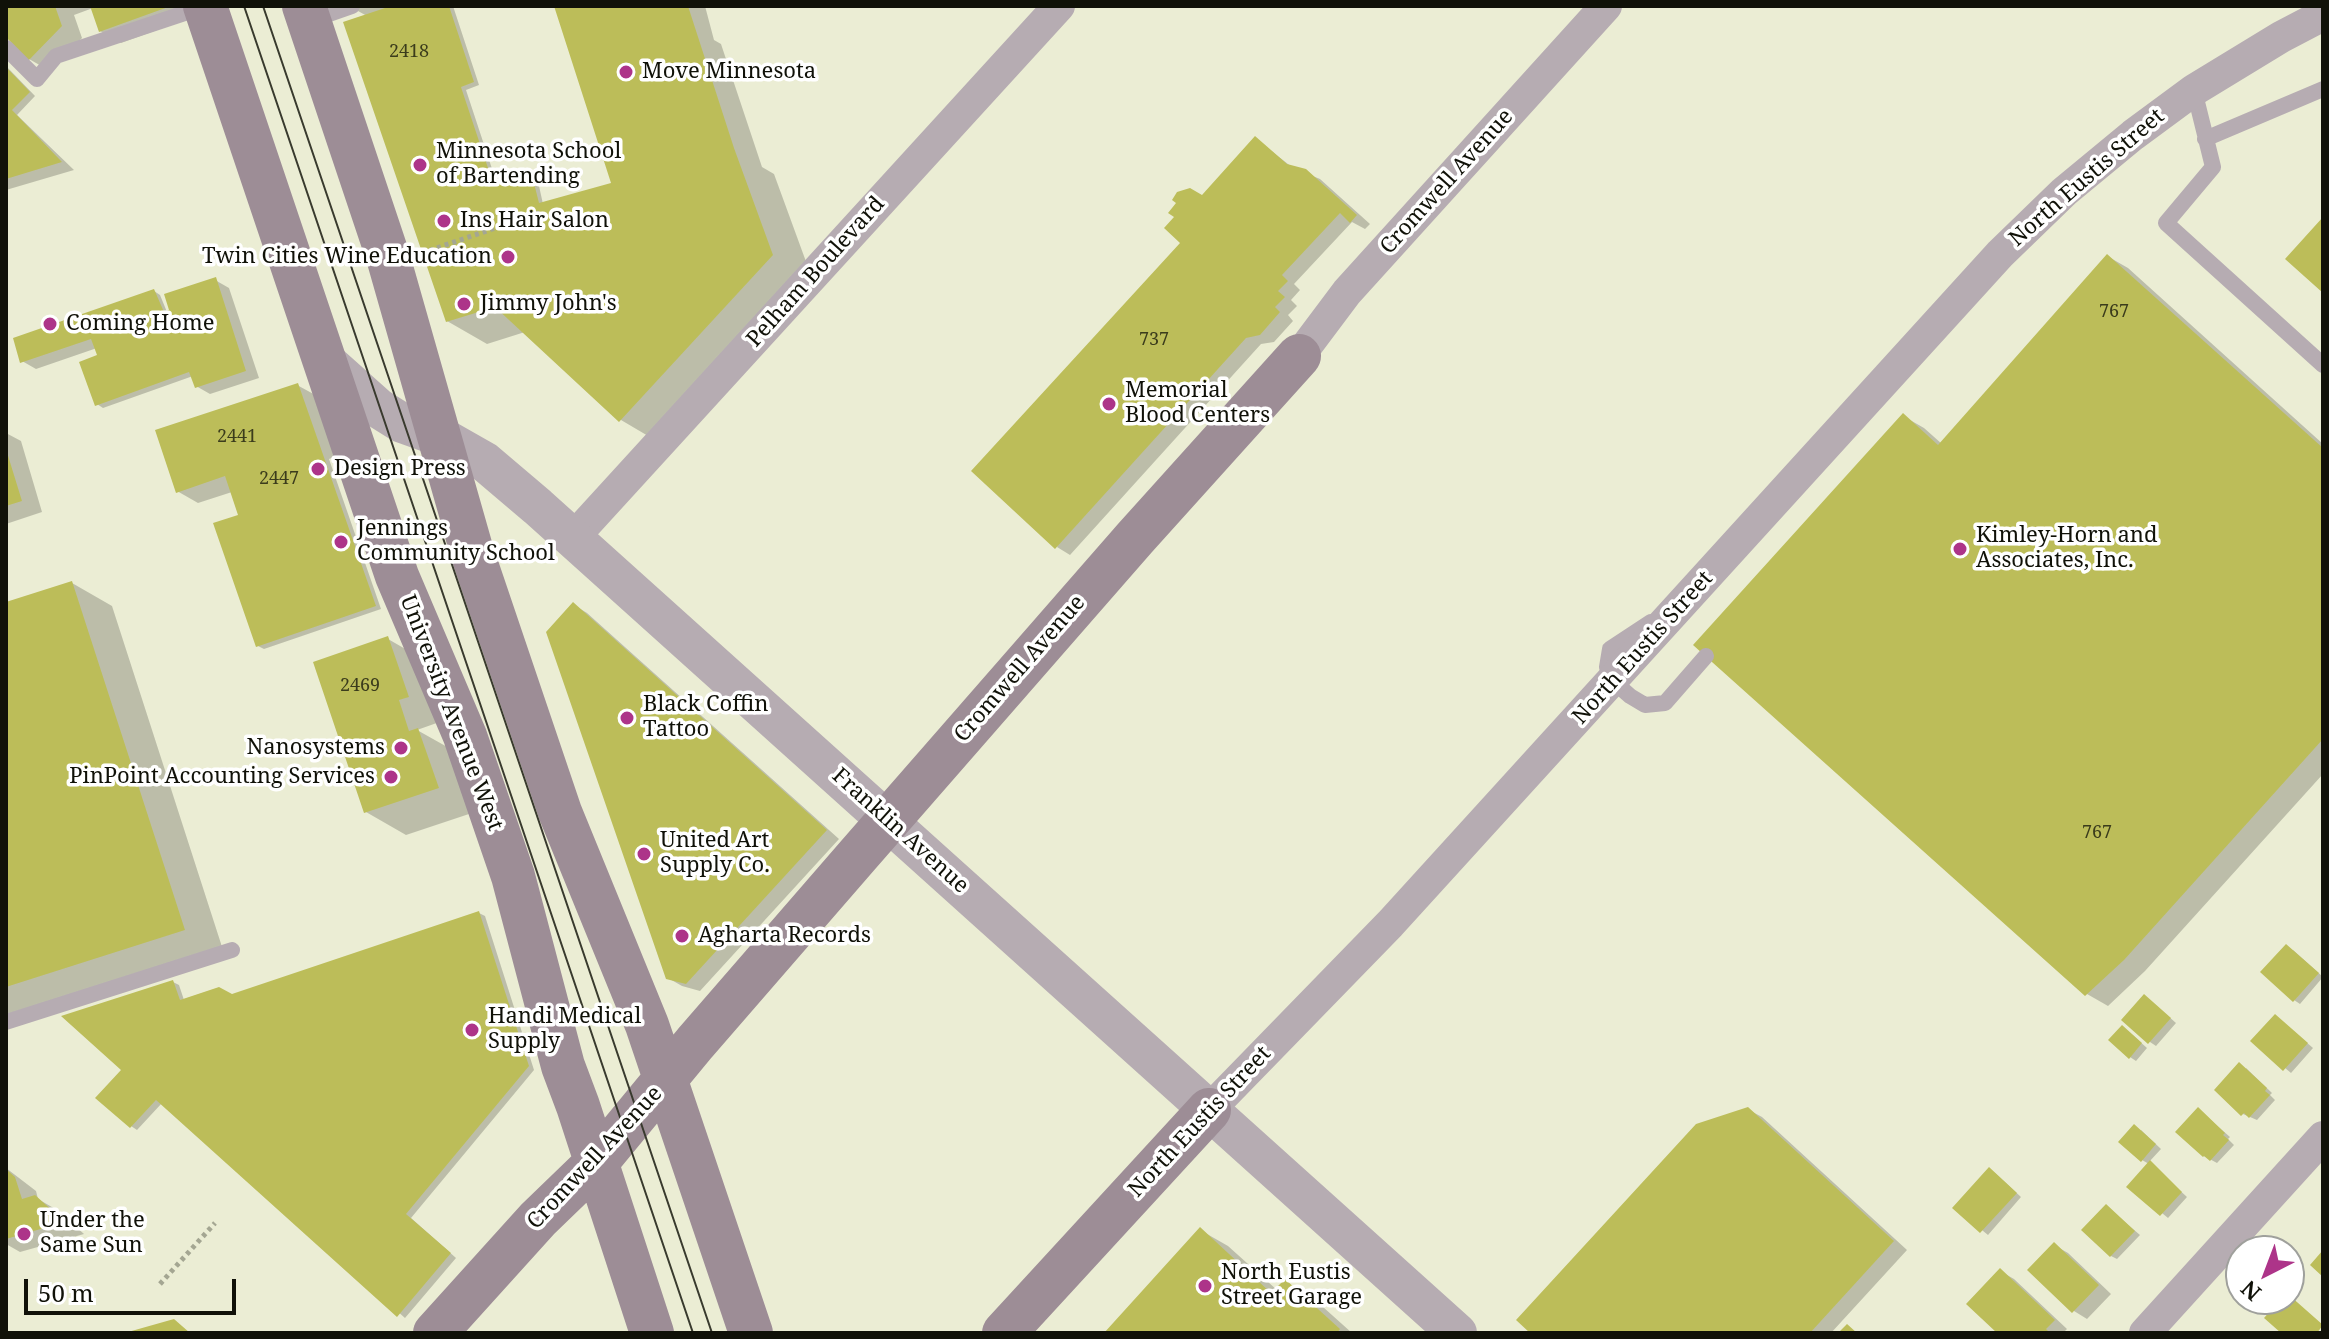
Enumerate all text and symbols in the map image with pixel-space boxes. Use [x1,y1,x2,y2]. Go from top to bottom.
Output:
house number: 2418 [389,41,429,63]
place label: Move Minnesota [642,59,816,85]
marker: Move Minnesota [617,63,635,81]
street label: Cromwell Avenue [1375,104,1519,260]
street label: North Eustis Street [2004,104,2170,252]
place label: Minnesota School of Bartending [436,139,621,190]
marker: Minnesota School of Bartending [411,156,429,174]
street label: Pelham Boulevard [741,191,891,353]
place label: Ins Hair Salon [460,208,609,234]
marker: Ins Hair Salon [435,212,453,230]
place label: Twin Cities Wine Education [202,244,492,270]
marker: Twin Cities Wine Education [499,248,517,266]
place label: Jimmy John's [480,291,617,317]
marker: Jimmy John's [455,295,473,313]
house number: 767 [2099,301,2129,323]
place label: Coming Home [66,311,214,337]
marker: Coming Home [41,315,59,333]
house number: 737 [1139,329,1169,351]
place label: Memorial Blood Centers [1125,378,1270,430]
marker: Memorial Blood Centers [1100,395,1118,413]
house number: 2441 [217,426,257,448]
place label: Design Press [334,456,466,482]
marker: Design Press [309,460,327,478]
house number: 2447 [259,468,299,490]
place label: Jennings Community School [357,516,555,568]
place label: Kimley-Horn and Associates, Inc. [1976,523,2158,574]
marker: Jennings Community School [332,533,350,551]
marker: Kimley-Horn and Associates, Inc. [1951,540,1969,558]
street label: North Eustis Street [1567,566,1719,730]
street label: Cromwell Avenue [949,590,1091,748]
street label: University Avenue West [394,591,508,835]
house number: 2469 [340,675,380,697]
place label: Black Coffin Tattoo [643,692,768,744]
marker: Black Coffin Tattoo [618,709,636,727]
place label: Nanosystems [246,735,385,761]
marker: Nanosystems [392,739,410,757]
street label: Franklin Avenue [826,763,974,899]
place label: PinPoint Accounting Services [69,764,375,790]
marker: PinPoint Accounting Services [382,768,400,786]
house number: 767 [2082,822,2112,844]
place label: United Art Supply Co. [660,828,770,880]
marker: United Art Supply Co. [635,845,653,863]
place label: Agharta Records [698,923,871,949]
marker: Agharta Records [673,927,691,945]
place label: Handi Medical Supply [488,1004,641,1056]
marker: Handi Medical Supply [463,1021,481,1039]
street label: North Eustis Street [1123,1041,1277,1203]
street label: Cromwell Avenue [522,1081,668,1235]
place label: Under the Same Sun [40,1208,145,1260]
marker: Under the Same Sun [15,1225,33,1243]
north arrow [2225,1235,2305,1315]
place label: North Eustis Street Garage [1221,1260,1362,1312]
scale bar [28,1263,240,1313]
text: N [2234,1274,2267,1308]
text: 50 m [38,1276,94,1309]
marker: North Eustis Street Garage [1196,1277,1214,1295]

